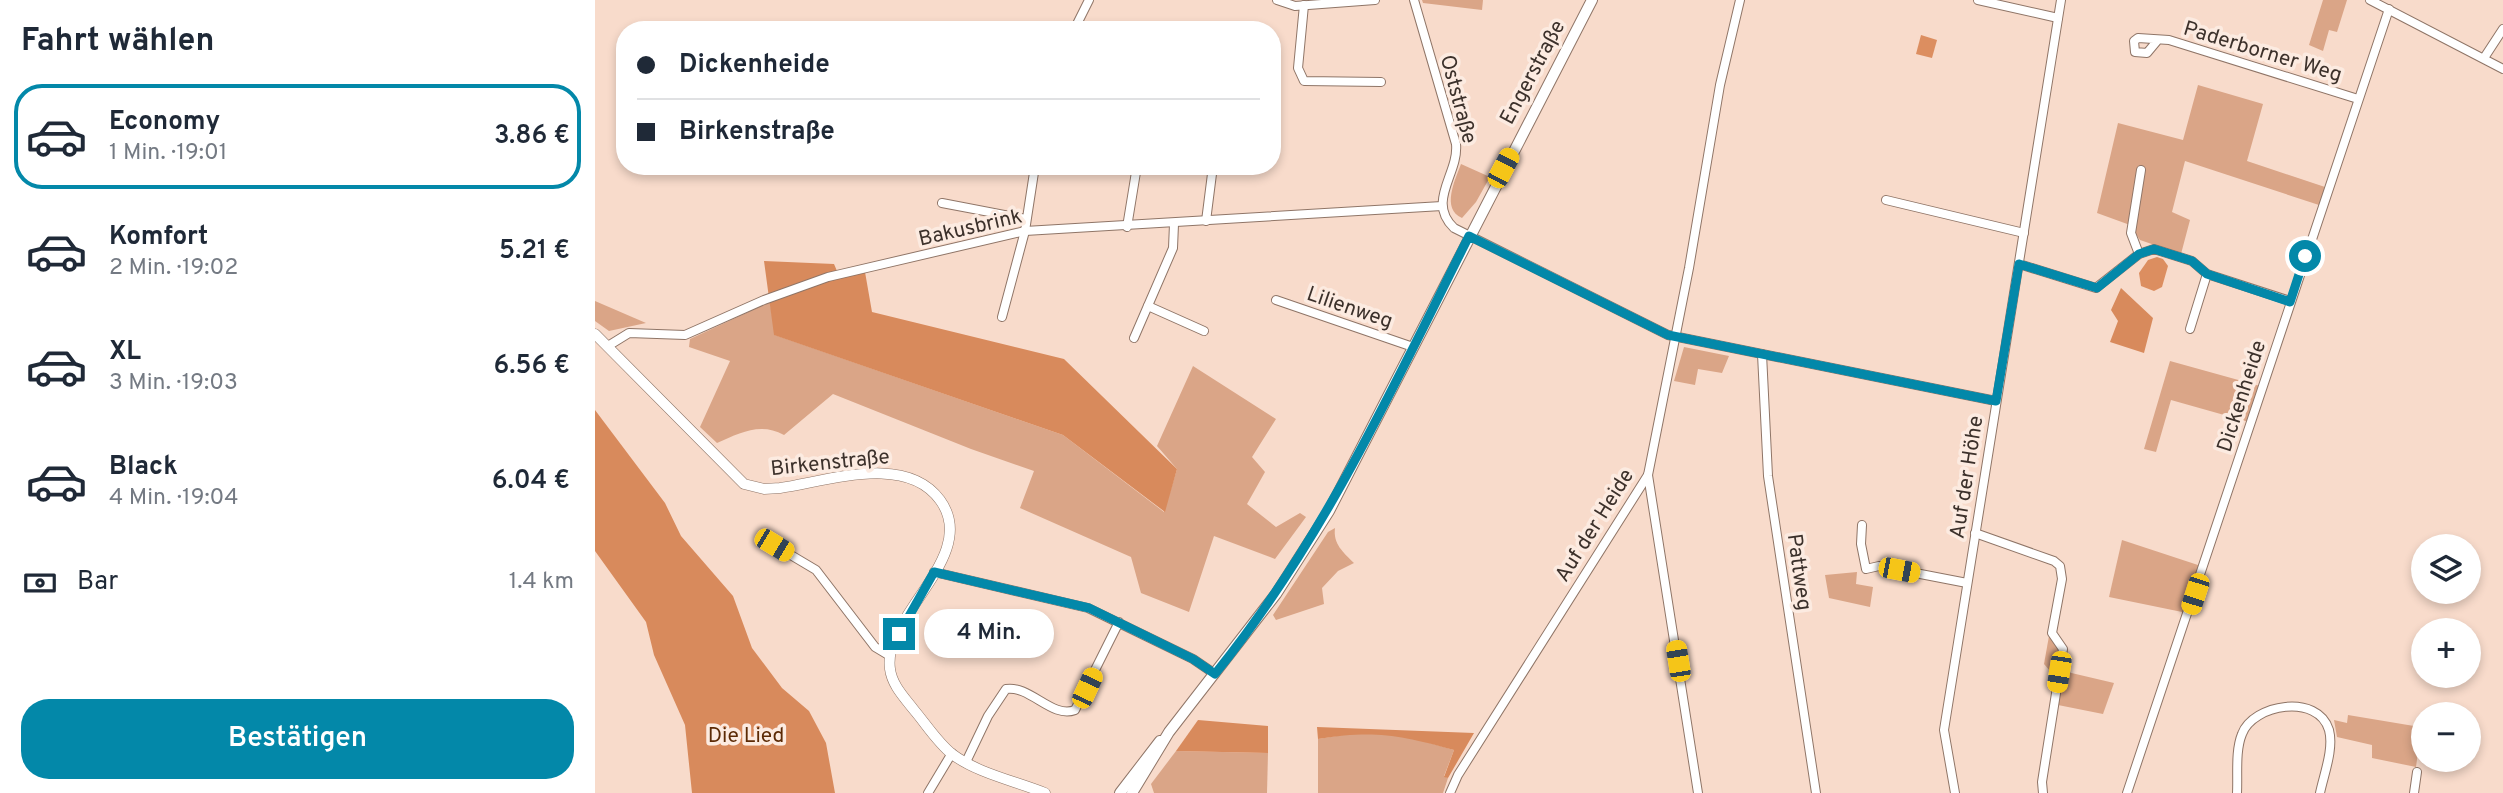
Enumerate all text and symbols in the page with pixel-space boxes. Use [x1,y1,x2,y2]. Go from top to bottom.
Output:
street label: Paderborner Weg [2180,15,2345,89]
street label: Engerstraße [1495,16,1572,129]
text: Fahrt wählen [21,22,214,62]
text: Dickenheide [679,49,830,82]
street label: Oststraße [1433,52,1482,147]
icon: car [25,105,88,168]
text: Economy [109,106,220,139]
text: Birkenstraße [679,116,835,149]
text: 3.86 € [494,120,570,153]
text: 1 Min. · 19:01 [109,139,227,168]
car [1484,145,1523,191]
street label: Bakusbrink [916,203,1025,253]
icon: car [25,220,88,283]
text: Komfort [109,221,208,254]
text: 5.21 € [499,235,570,268]
route start [2289,240,2321,272]
text: 2 Min. · 19:02 [109,254,238,283]
street label: Lilienweg [1303,281,1396,336]
icon: car [25,335,88,398]
text: XL [109,336,141,369]
street label: Dickenheide [2212,337,2273,456]
text: 6.56 € [493,350,570,383]
text: 3 Min. · 19:03 [109,369,238,398]
street label: Auf der Höhe [1944,414,1991,541]
street label: Birkenstraße [769,444,891,483]
icon: car [25,450,88,513]
text: Black [109,451,178,484]
street label: Auf der Heide [1550,464,1641,588]
text: 6.04 € [492,465,570,498]
text: 4 Min. · 19:04 [109,484,239,513]
car [751,525,798,565]
street label: Pattweg [1780,532,1817,612]
map controls [2411,534,2481,772]
button: layers [2411,534,2481,604]
car [1877,556,1922,584]
icon: cash [21,564,59,602]
text: Bar [77,566,118,599]
text: 1.4 km [509,568,574,597]
car [2179,571,2212,617]
callout: 4 Min. [923,610,1053,658]
route end [883,618,915,650]
button: + [2411,618,2481,688]
text: 4 Min. [957,619,1021,648]
car [1665,639,1692,683]
car [2046,650,2073,694]
car [1069,665,1106,711]
button: Bestätigen [21,699,574,779]
button: − [2411,702,2481,772]
park label: Die Lied [708,723,784,750]

